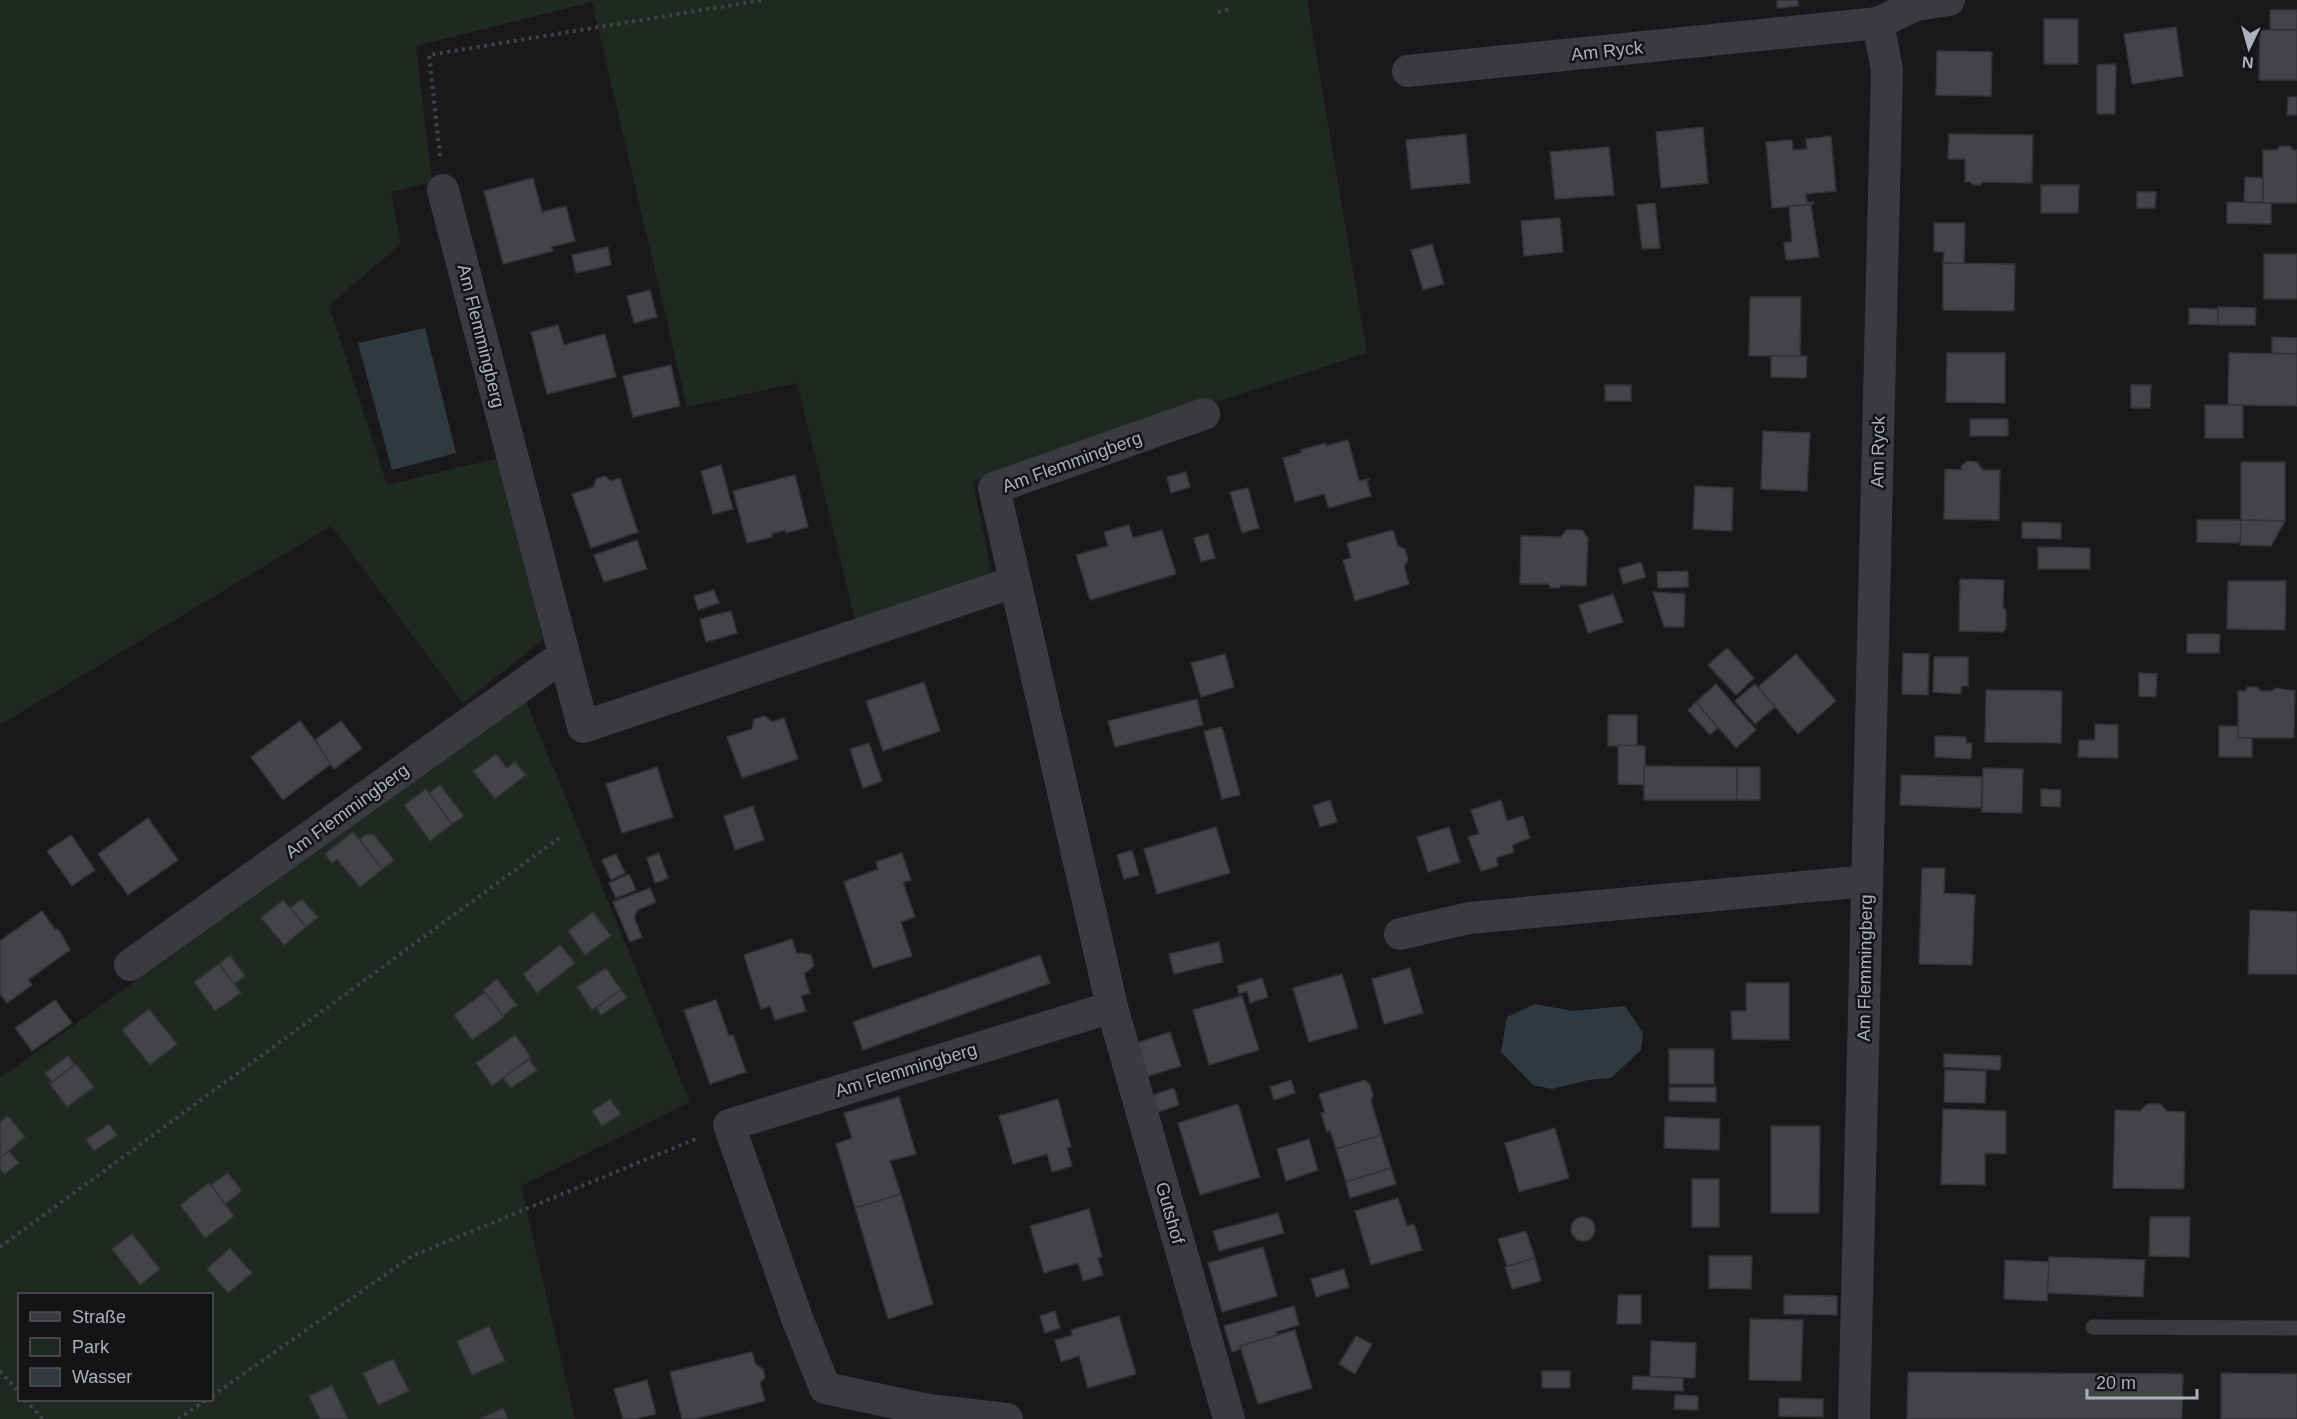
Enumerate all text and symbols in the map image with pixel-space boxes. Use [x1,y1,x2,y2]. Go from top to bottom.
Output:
north arrow [2219,18,2279,78]
street label: Am Ryck [1570,37,1645,65]
text: N [2241,53,2254,71]
street label: Am Flemmingberg [454,262,508,410]
street label: Am Ryck [1867,415,1889,488]
street label: Am Flemmingberg [999,427,1145,497]
street label: Am Flemmingberg [282,760,412,862]
street label: Am Flemmingberg [1854,894,1876,1042]
street label: Am Flemmingberg [833,1039,979,1101]
street label: Gutshof [1152,1180,1189,1247]
legend [18,1293,213,1401]
text: Straße [72,1307,126,1327]
text: Park [72,1337,110,1357]
scale bar [2087,1362,2196,1400]
text: Wasser [72,1367,132,1387]
text: 20 m [2096,1373,2136,1393]

